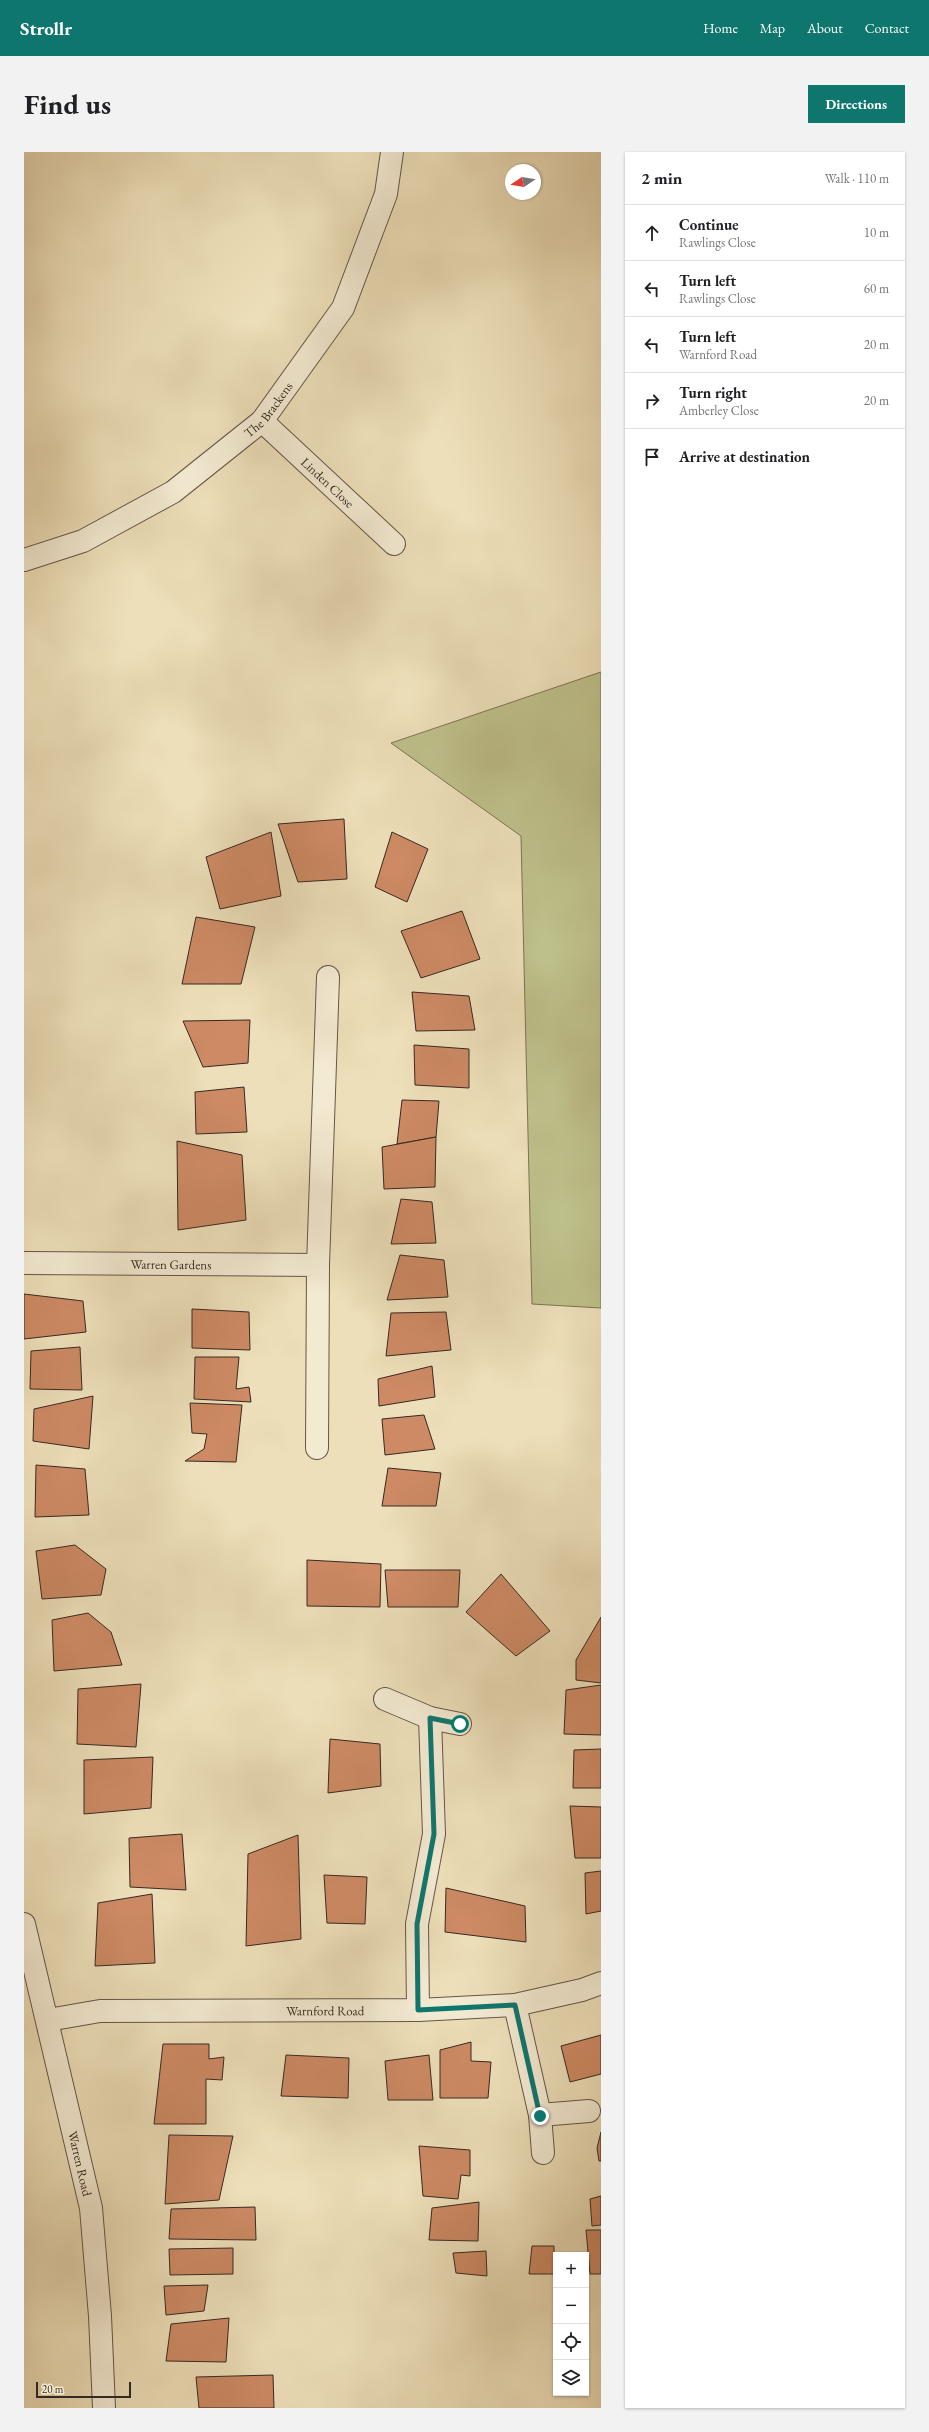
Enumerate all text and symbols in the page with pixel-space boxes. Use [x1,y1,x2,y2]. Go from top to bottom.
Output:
text: Strollr [20,16,72,41]
text: Home [703,19,738,37]
text: Map [760,19,785,37]
text: About [807,19,843,37]
text: Contact [865,19,909,37]
button: Directions [808,85,905,123]
text: Find us [24,86,111,122]
north arrow [505,164,541,200]
text: 2 min [641,167,682,189]
text: Walk · 110 m [825,170,889,187]
text: Continue [679,215,739,234]
icon: ahead [641,222,663,244]
text: 10 m [864,224,889,241]
text: Rawlings Close [679,234,756,251]
text: Turn left [679,271,736,290]
icon: left [641,278,663,300]
text: 60 m [864,280,889,297]
text: Rawlings Close [679,290,756,307]
text: Turn left [679,327,736,346]
icon: left [641,334,663,356]
text: 20 m [864,336,889,353]
text: Warnford Road [679,346,757,363]
street label: The Brackens [240,378,296,441]
text: Turn right [679,383,747,402]
icon: right [641,390,663,412]
text: 20 m [864,392,889,409]
text: Amberley Close [679,402,759,419]
icon: arrive [641,446,663,468]
text: Arrive at destination [679,447,810,466]
street label: Linden Close [297,454,358,512]
street label: Warren Gardens [131,1256,211,1273]
route start [451,1715,469,1733]
street label: Warnford Road [286,2002,365,2019]
route end [531,2107,549,2125]
street label: Warren Road [64,2129,96,2198]
map controls [553,2252,589,2396]
button: + [553,2252,589,2288]
button: − [553,2288,589,2324]
button: locate [553,2324,589,2360]
button: layers [553,2360,589,2396]
scale bar [36,2380,131,2399]
text: 20 m [42,2382,63,2396]

